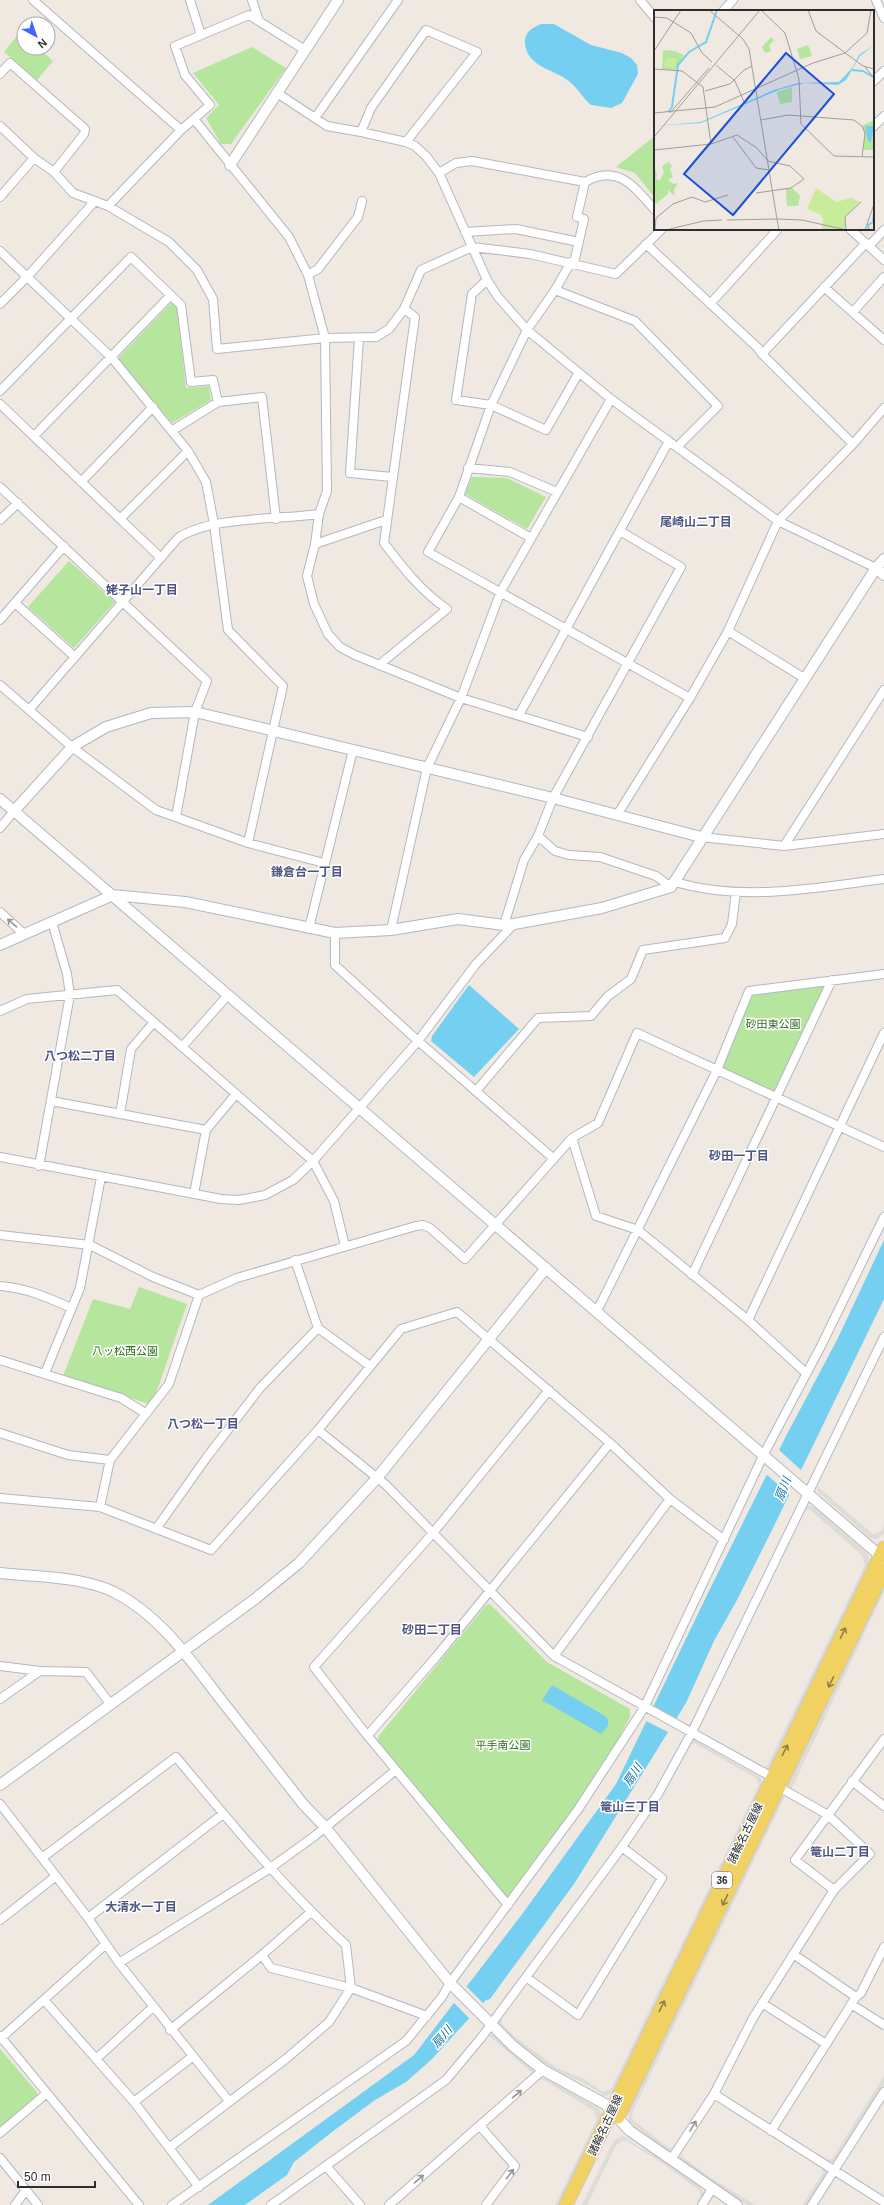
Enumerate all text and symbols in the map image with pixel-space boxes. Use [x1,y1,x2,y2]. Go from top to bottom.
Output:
inset map [654,10,874,230]
north arrow [16,16,56,56]
text: N [35,37,49,51]
district label: 尾崎山二丁目 [660,515,732,529]
district label: 姥子山一丁目 [106,583,178,597]
district label: 鎌倉台一丁目 [271,865,343,879]
one-way arrow [7,918,17,928]
park label: 砂田東公園 [746,1018,801,1030]
district label: 八つ松二丁目 [44,1049,116,1063]
district label: 砂田一丁目 [708,1149,769,1163]
park label: 八ッ松西公園 [92,1345,158,1357]
district label: 八つ松一丁目 [167,1417,239,1431]
water label: 扇川 [772,1473,795,1503]
district label: 砂田二丁目 [401,1623,462,1637]
one-way arrow [840,1628,847,1640]
one-way arrow [827,1676,834,1688]
park label: 平手南公園 [476,1739,531,1751]
one-way arrow [782,1744,789,1756]
water label: 扇川 [621,1759,646,1789]
district label: 篭山三丁目 [600,1800,660,1814]
street label: 諸輪名古屋線 [725,1801,765,1865]
district label: 篭山二丁目 [810,1845,870,1859]
road number: 36 [712,1872,732,1888]
one-way arrow [721,1894,728,1906]
district label: 大清水一丁目 [105,1900,177,1914]
one-way arrow [659,2000,666,2012]
water label: 扇川 [429,2022,456,2051]
one-way arrow [512,2090,522,2099]
street label: 諸輪名古屋線 [586,2093,624,2157]
one-way arrow [689,2121,697,2132]
scale bar [18,2163,95,2189]
one-way arrow [505,2169,514,2180]
text: 50 m [24,2170,51,2184]
one-way arrow [414,2175,424,2184]

